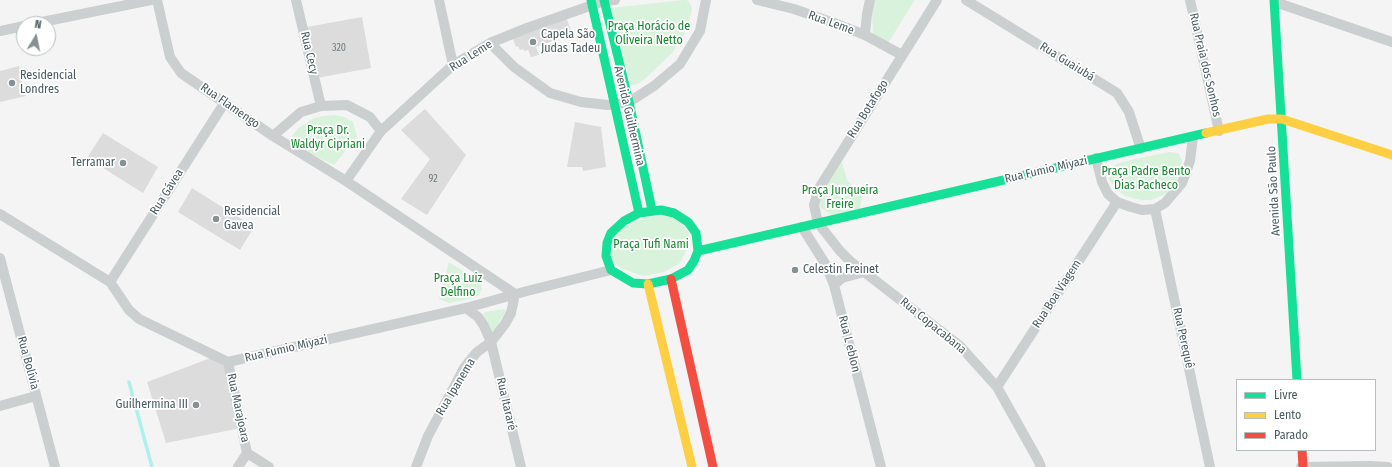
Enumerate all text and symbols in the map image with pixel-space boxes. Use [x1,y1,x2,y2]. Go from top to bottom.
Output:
street label: Rua Leme [806,8,856,38]
street label: Rua Praia dos Sonhos [1186,12,1224,118]
north arrow [16,16,56,56]
text: N [34,18,42,32]
park label: Praça Horácio de Oliveira Netto [608,20,690,48]
place label: Capela São Judas Tadeu [541,28,600,56]
street label: Rua Cecy [297,30,321,76]
street label: Rua Leme [447,37,495,75]
marker: Capela São Judas Tadeu [528,37,538,47]
street label: Rua Guaiubá [1037,39,1097,85]
house number: 320 [332,42,346,54]
street label: Avenida Guilhermina [610,65,648,167]
place label: Residencial Londres [20,69,76,97]
street label: Rua Botafogo [844,77,892,141]
marker: Residencial Londres [7,78,17,88]
street label: Rua Flamengo [198,80,262,132]
park label: Praça Dr. Waldyr Cipriani [291,124,365,152]
street label: Avenida São Paulo [1264,146,1284,236]
street label: Rua Fumio Miyazi [1003,153,1089,187]
place label: Terramar [71,156,115,170]
marker: Terramar [118,158,128,168]
park label: Praça Padre Bento Dias Pacheco [1102,165,1190,193]
street label: Rua Gávea [147,167,187,217]
house number: 92 [428,173,438,185]
park label: Praça Junqueira Freire [802,184,878,212]
place label: Residencial Gavea [224,205,280,233]
marker: Residencial Gavea [211,214,221,224]
park label: Praça Tufi Nami [613,238,689,252]
street label: Rua Boa Viagem [1030,257,1084,331]
place label: Celestin Freinet [803,263,879,277]
marker: Celestin Freinet [790,265,800,275]
park label: Praça Luiz Delfino [434,272,482,300]
street label: Rua Copacabana [897,295,969,357]
street label: Rua Perequê [1170,306,1196,370]
street label: Rua L eblon [835,314,863,374]
street label: Rua Fumio Miyazi [243,332,329,366]
street label: Rua Bolívia [14,335,42,391]
street label: Rua Ipanema [433,356,479,418]
street label: Rua Marajoara [224,372,252,444]
street label: Rua Itararé [493,376,519,432]
legend [1236,379,1376,451]
text: Livre [1274,388,1297,402]
place label: Guilhermina III [116,398,188,412]
marker: Guilhermina III [191,400,201,410]
text: Lento [1274,408,1301,422]
text: Parado [1274,428,1308,442]

